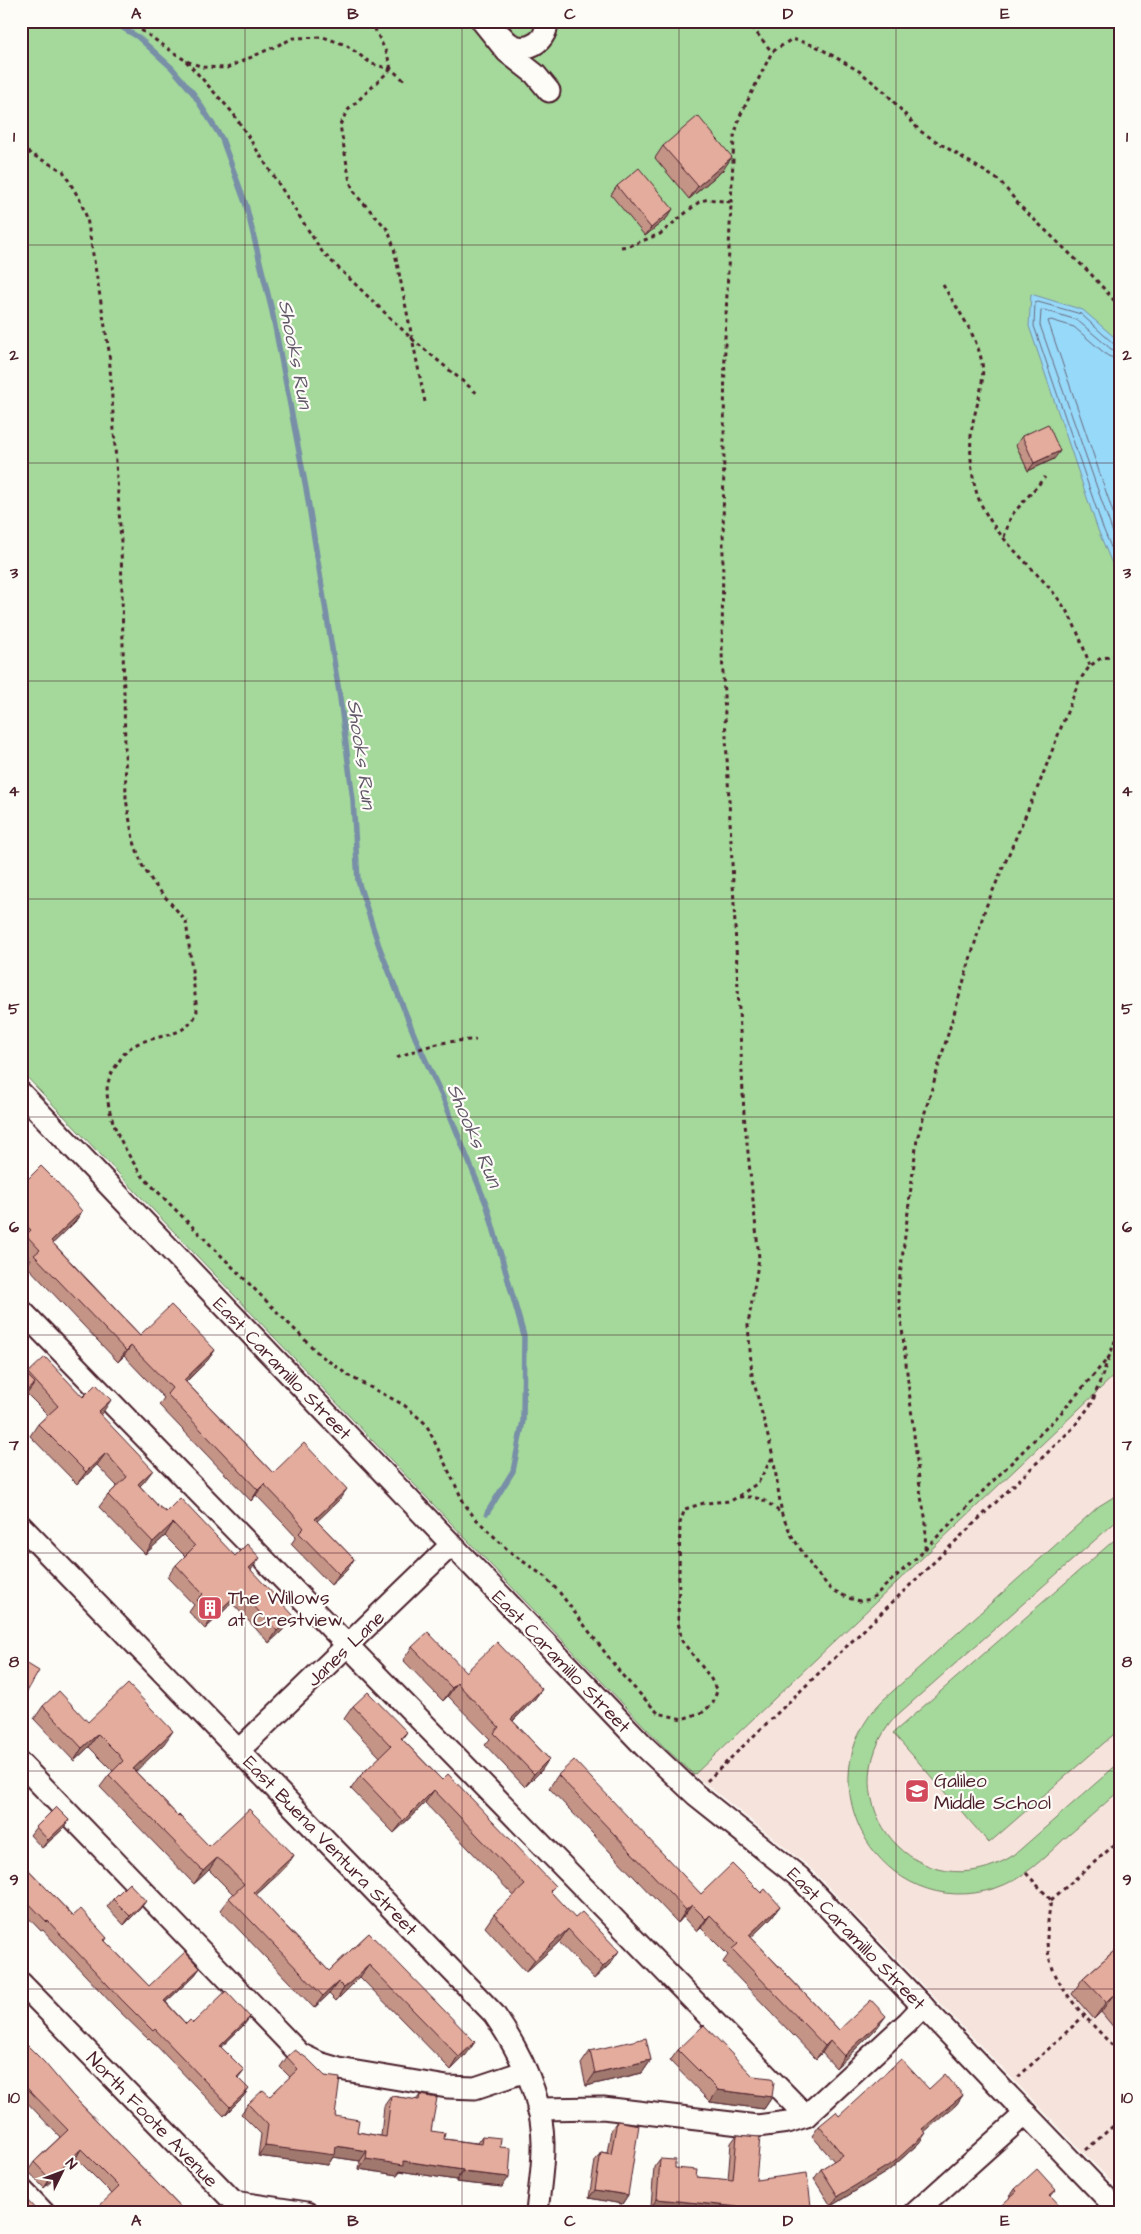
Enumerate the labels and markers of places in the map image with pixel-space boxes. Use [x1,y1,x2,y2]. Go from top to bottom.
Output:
place label: The Willows at Crestview [228,1585,343,1634]
building icon: The Willows at Crestview [197,1595,223,1621]
place label: Galileo Middle School [934,1768,1051,1817]
school or university icon: Galileo Middle School [904,1778,930,1804]

